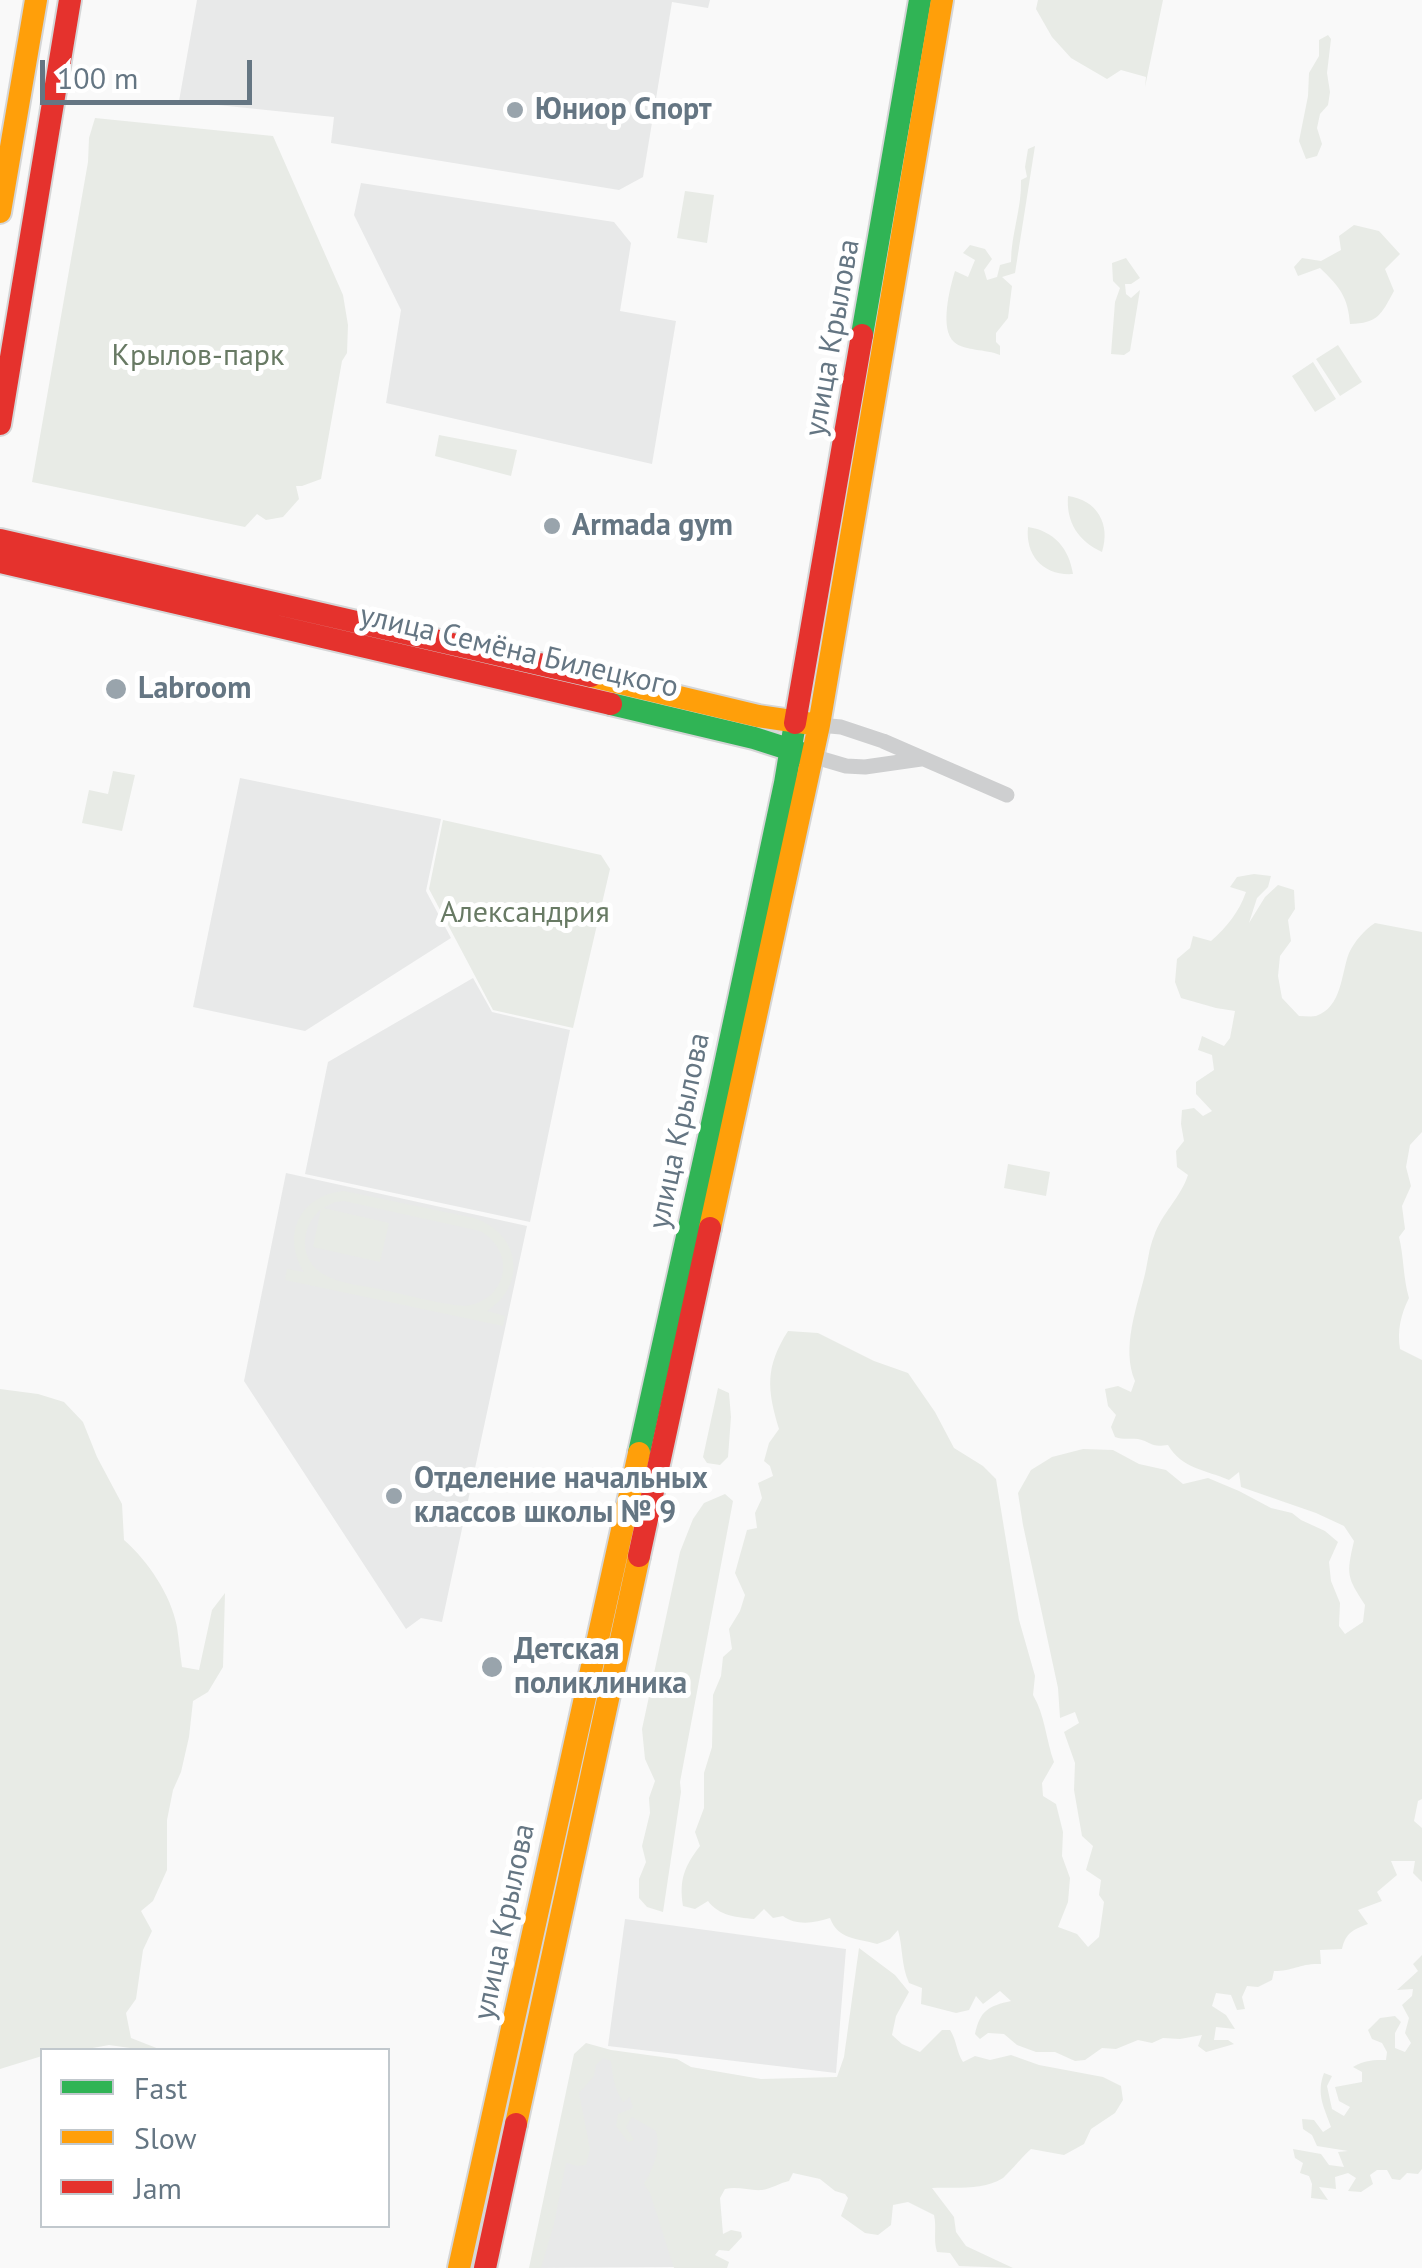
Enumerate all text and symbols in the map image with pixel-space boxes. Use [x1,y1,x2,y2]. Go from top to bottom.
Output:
scale bar [45,40,258,102]
text: 100 m [57,58,138,97]
place label: Юниор Спорт [535,92,712,128]
marker: Юниор Спорт [504,99,526,121]
street label: улица Крылова [798,237,868,439]
park label: Крылов-парк [112,338,284,374]
place label: Armada gym [572,508,733,544]
marker: Armada gym [541,515,563,537]
street label: улица Семёна Билецкого [356,598,682,706]
place label: Labroom [138,671,251,707]
marker: Labroom [103,676,129,702]
park label: Александрия [440,895,610,931]
street label: улица Крылова [642,1030,718,1232]
place label: Отделение начальных классов школы № 9 [414,1461,708,1532]
marker: Отделение начальных классов школы № 9 [383,1485,405,1507]
place label: Детская поликлиника [514,1632,687,1702]
marker: Детская поликлиника [479,1654,505,1680]
street label: улица Крылова [467,1821,543,2023]
legend [40,2048,390,2228]
text: Fast [134,2068,187,2107]
text: Slow [134,2118,197,2157]
text: Jam [134,2168,182,2207]

